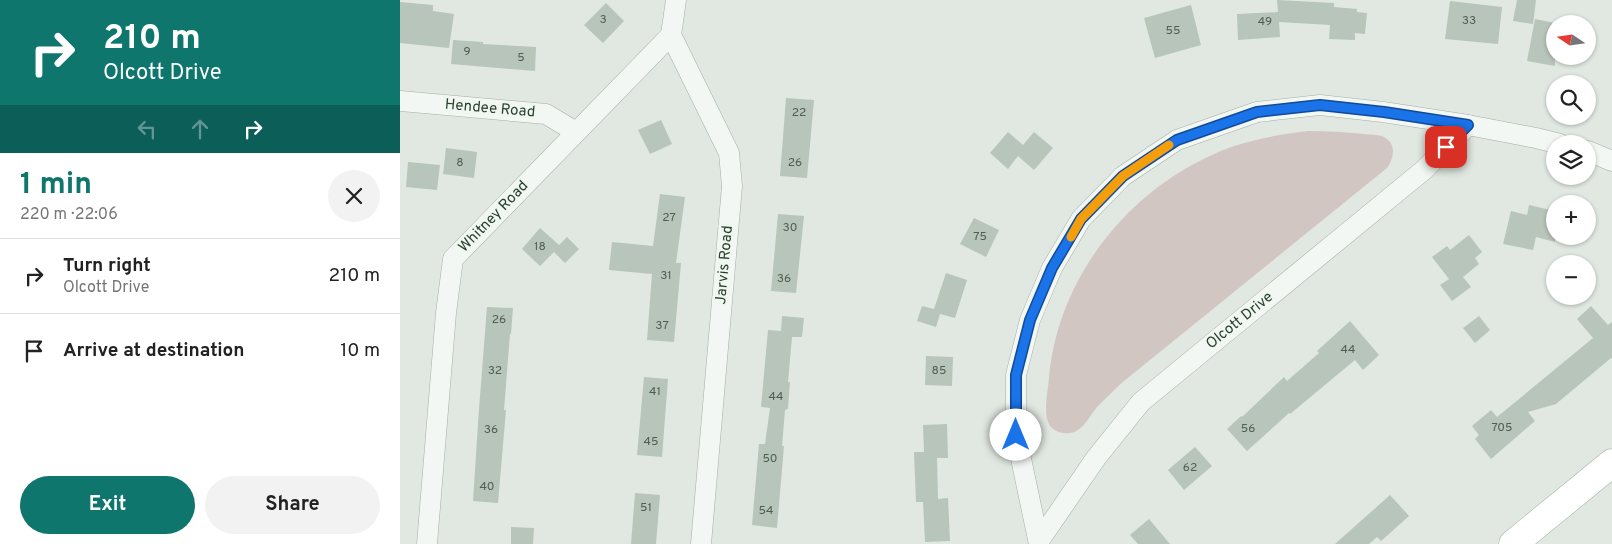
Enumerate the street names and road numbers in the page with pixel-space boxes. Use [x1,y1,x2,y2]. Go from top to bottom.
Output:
street label: Hendee Road [444,96,536,122]
street label: Whitney Road [455,177,533,257]
street label: Jarvis Road [712,225,738,305]
street label: Olcott Drive [1203,288,1277,354]

